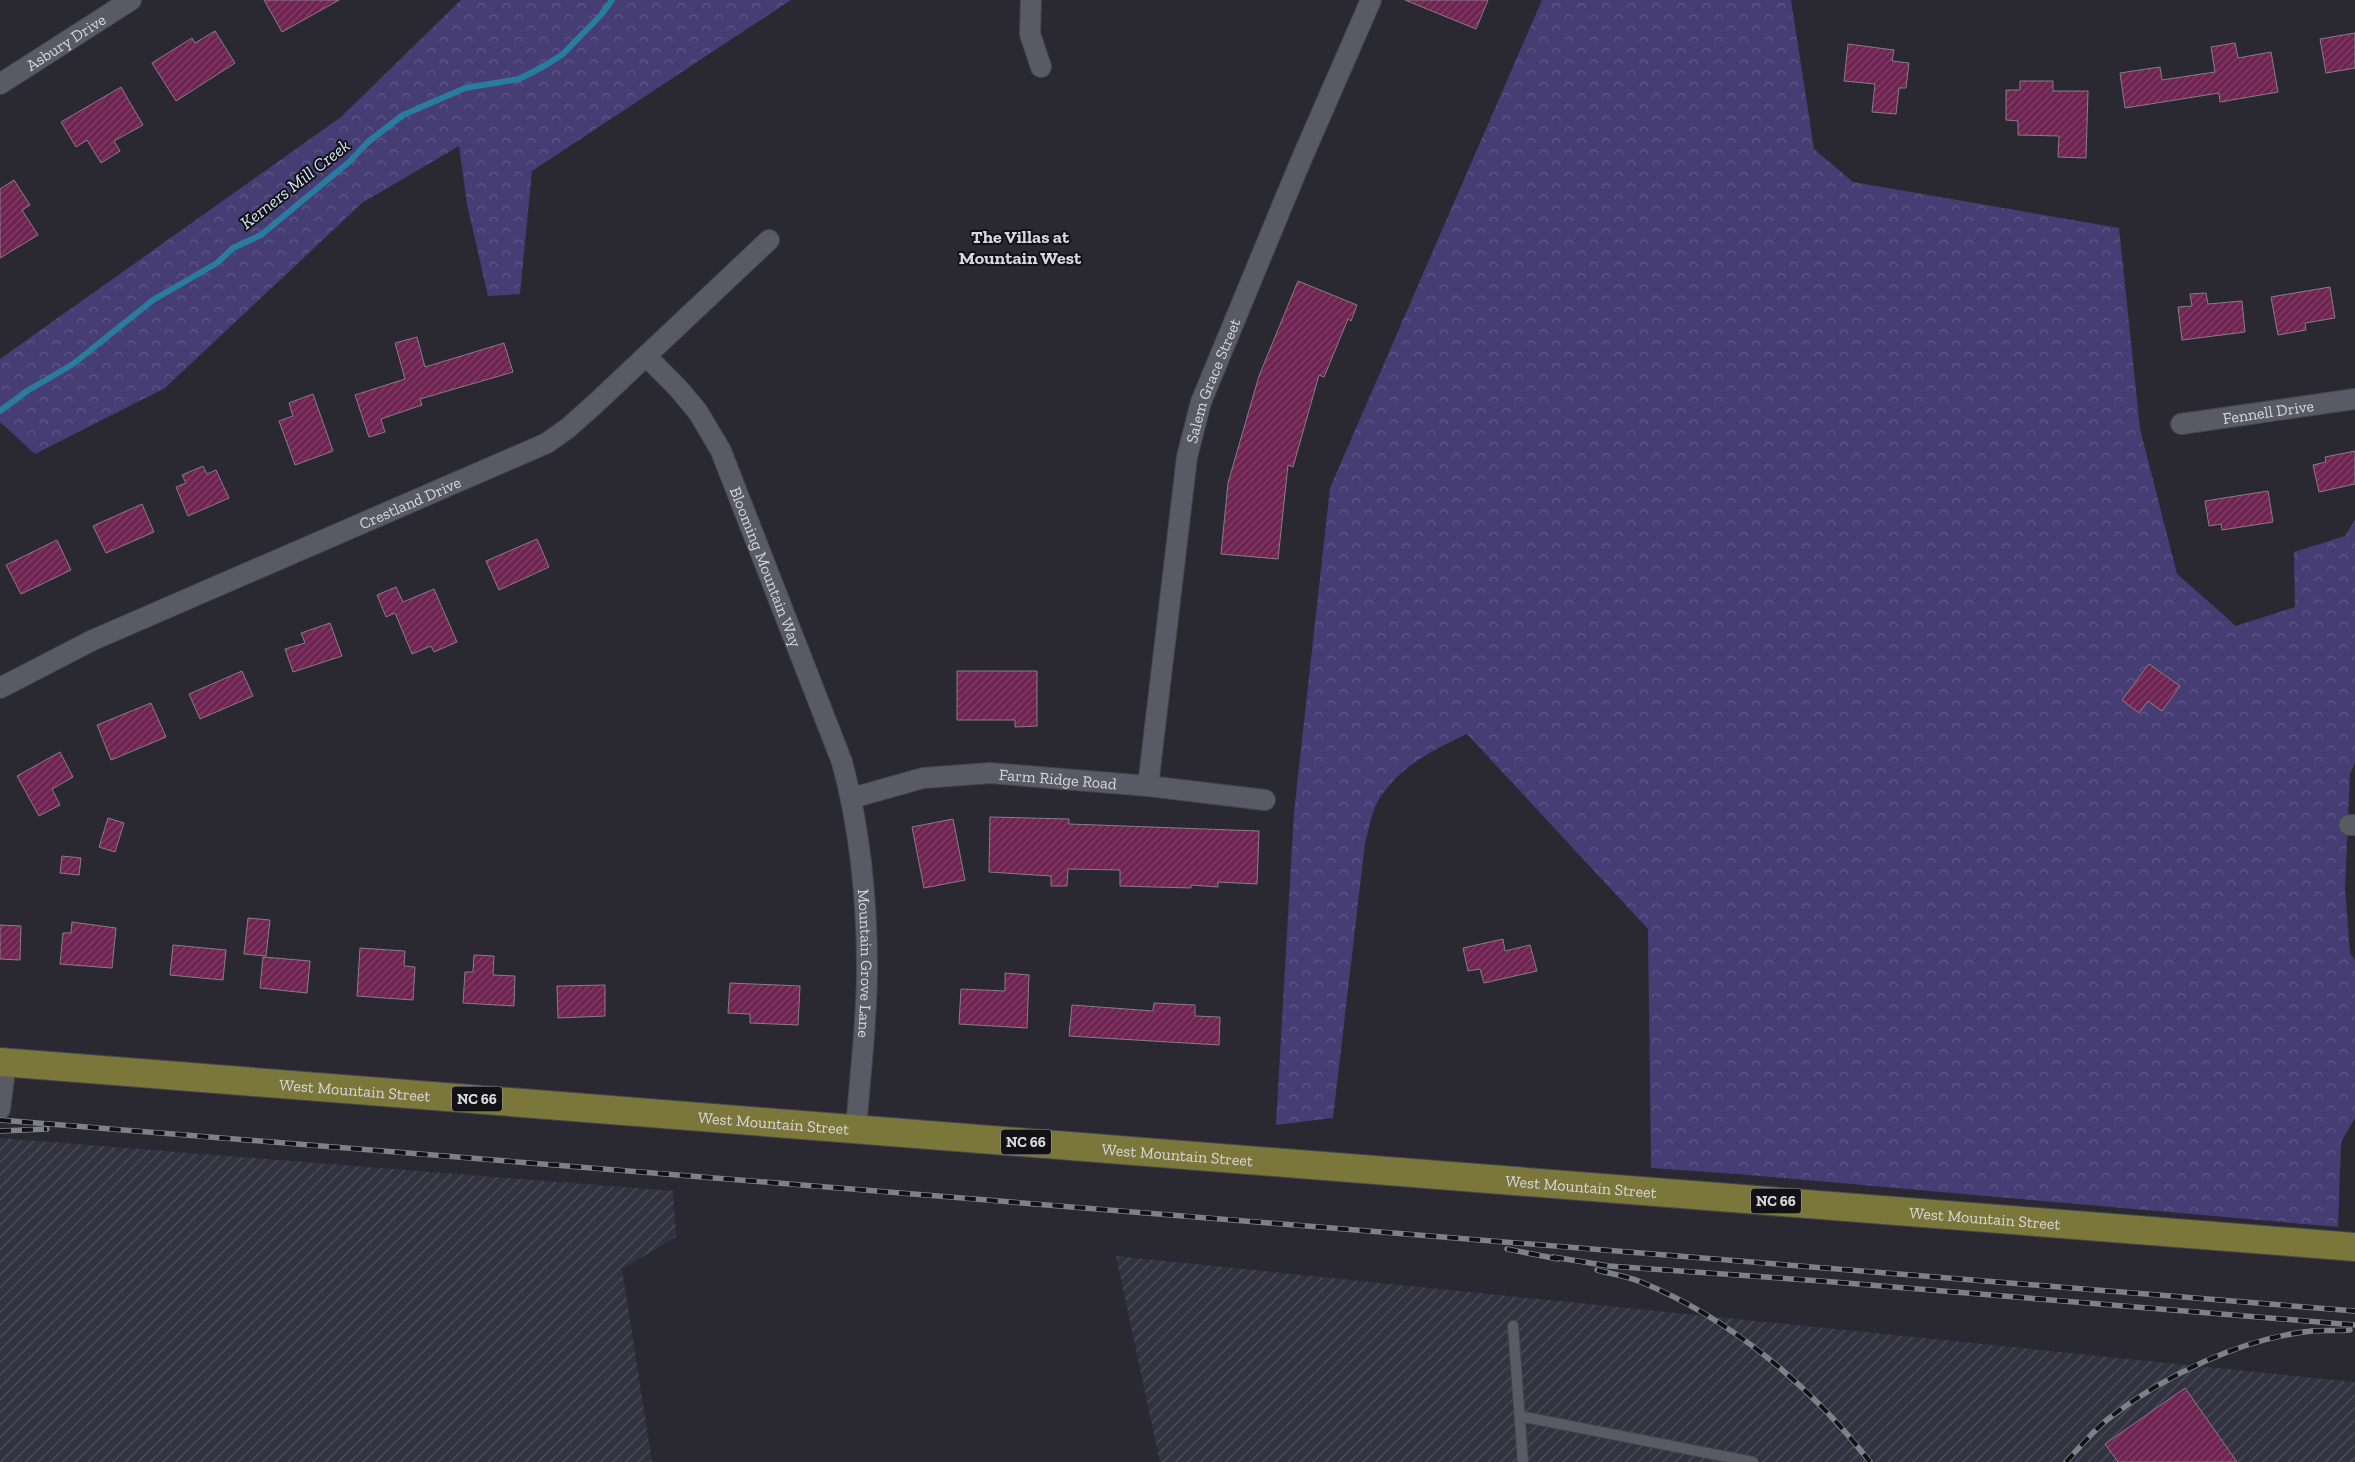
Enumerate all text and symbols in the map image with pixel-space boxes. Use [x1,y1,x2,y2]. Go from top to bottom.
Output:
street label: Asbury Drive [23,10,109,75]
water label: Kerners Mill Creek [236,134,354,234]
district label: The Villas at Mountain West [959,226,1082,269]
street label: Salem Grace Street [1182,315,1245,445]
street label: Fennell Drive [2221,396,2315,428]
street label: Crestland Drive [356,473,464,533]
street label: Blooming Mountain Way [726,484,806,651]
street label: Farm Ridge Road [998,765,1118,793]
street label: Mountain Grove Lane [854,888,876,1039]
street label: West Mountain Street [279,1075,431,1106]
road number: NC 66 [452,1086,502,1112]
street label: West Mountain Street [697,1108,850,1139]
road number: NC 66 [1001,1130,1051,1154]
street label: West Mountain Street [1101,1140,1254,1170]
street label: West Mountain Street [1505,1171,1657,1202]
road number: NC 66 [1751,1188,1801,1214]
street label: West Mountain Street [1909,1203,2061,1234]

